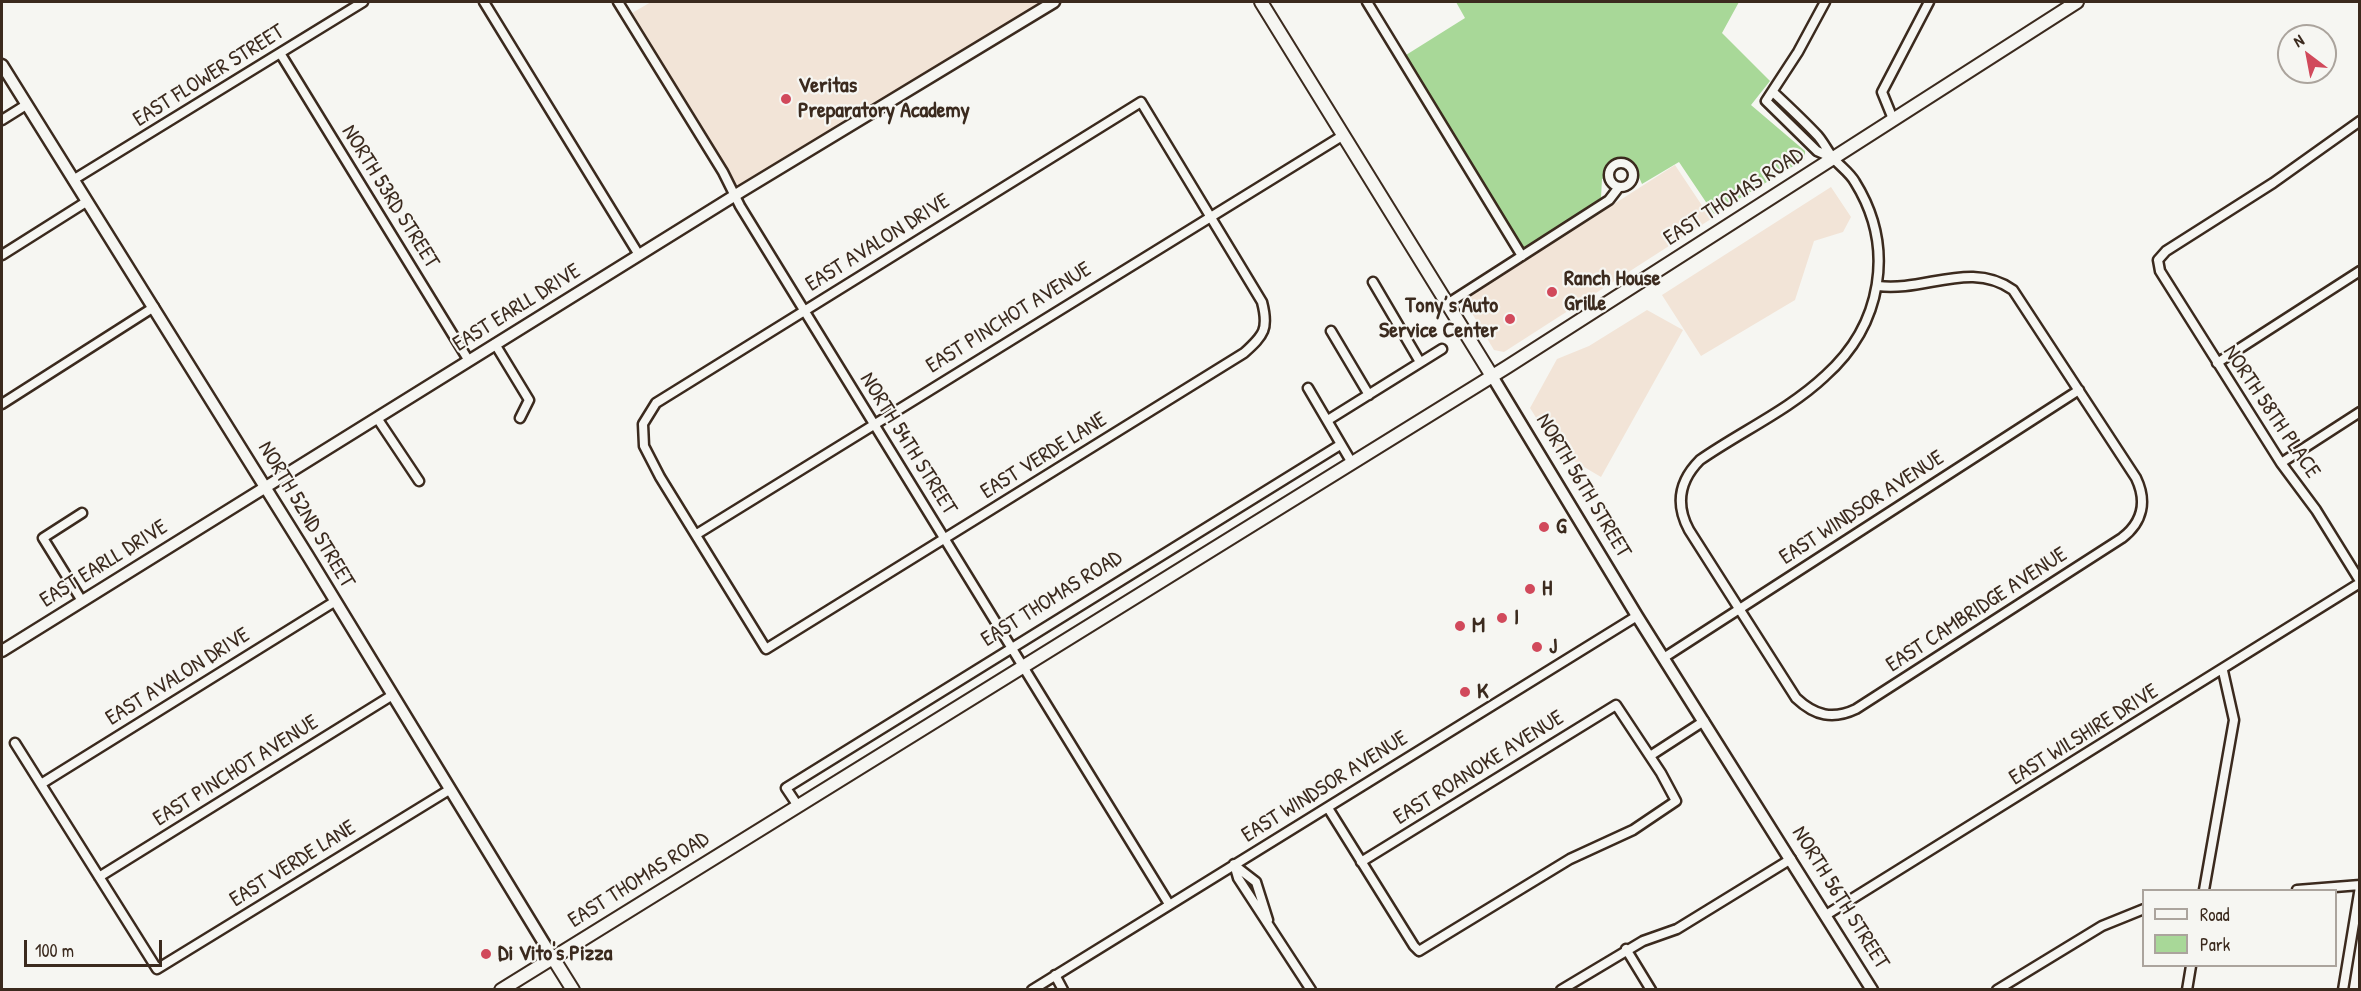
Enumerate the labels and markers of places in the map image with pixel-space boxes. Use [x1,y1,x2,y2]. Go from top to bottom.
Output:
place label: Veritas Preparatory Academy [798,73,970,124]
marker: Veritas Preparatory Academy [779,92,793,106]
place label: Ranch House Grille [1564,266,1661,318]
marker: Ranch House Grille [1545,285,1559,299]
place label: Tony’s Auto Service Center [1379,293,1498,344]
marker: Tony’s Auto Service Center [1503,312,1517,326]
place label: G [1556,514,1567,540]
marker: G [1537,520,1551,534]
place label: H [1542,576,1552,602]
marker: H [1523,582,1537,596]
place label: I [1514,605,1519,631]
marker: I [1495,611,1509,625]
place label: M [1472,613,1485,639]
marker: M [1453,619,1467,633]
place label: J [1549,634,1557,660]
marker: J [1530,640,1544,654]
place label: K [1477,679,1489,705]
marker: K [1458,685,1472,699]
place label: Di Vito's Pizza [498,941,612,967]
marker: Di Vito's Pizza [479,947,493,961]

